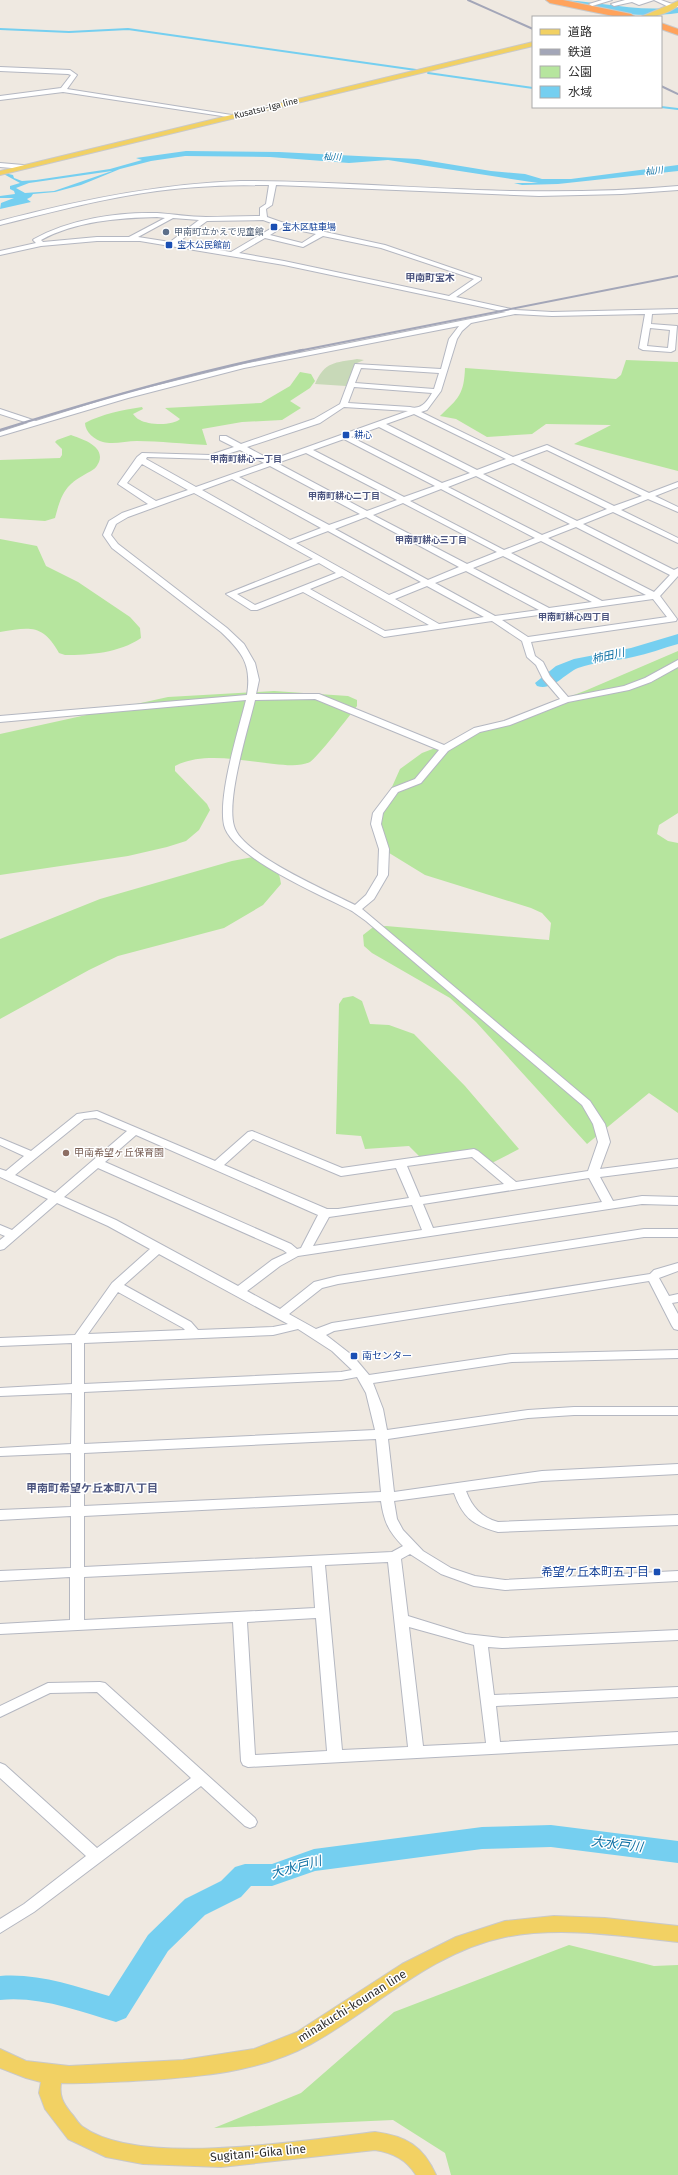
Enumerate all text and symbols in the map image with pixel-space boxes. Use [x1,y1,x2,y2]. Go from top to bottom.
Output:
legend [532,16,662,108]
text: 道路 [568,25,592,39]
text: 鉄道 [568,45,592,59]
text: 公園 [568,65,592,79]
text: 水域 [568,85,592,99]
street label: Kusatsu-Iga line [233,95,299,121]
water label: 杣川 [323,152,342,162]
water label: 杣川 [644,165,665,177]
marker: 宝木区駐車場 [269,222,279,232]
place label: 宝木区駐車場 [282,222,336,232]
marker: 甲南町立かえで児童館 [161,227,171,237]
place label: 甲南町立かえで児童館 [174,227,264,237]
marker: 宝木公民館前 [164,240,174,250]
place label: 宝木公民館前 [177,240,231,250]
district label: 甲南町宝木 [405,272,455,284]
marker: 耕心 [341,430,351,440]
place label: 耕心 [354,430,372,440]
district label: 甲南町耕心一丁目 [210,454,282,464]
district label: 甲南町耕心二丁目 [308,491,380,501]
district label: 甲南町耕心三丁目 [395,535,467,545]
district label: 甲南町耕心四丁目 [538,612,610,622]
water label: 柿田川 [590,646,627,666]
place label: 甲南希望ヶ丘保育園 [74,1147,164,1159]
marker: 甲南希望ヶ丘保育園 [61,1148,71,1158]
place label: 南センター [362,1350,412,1362]
marker: 南センター [349,1351,359,1361]
district label: 甲南町希望ケ丘本町八丁目 [26,1482,158,1495]
place label: 希望ケ丘本町五丁目 [541,1565,649,1579]
marker: 希望ケ丘本町五丁目 [652,1567,662,1577]
water label: 大水戸川 [590,1833,646,1855]
water label: 大水戸川 [269,1853,325,1881]
street label: minakuchi-kounan line [295,1967,409,2045]
street label: Sugitani-Gika line [209,2142,307,2164]

